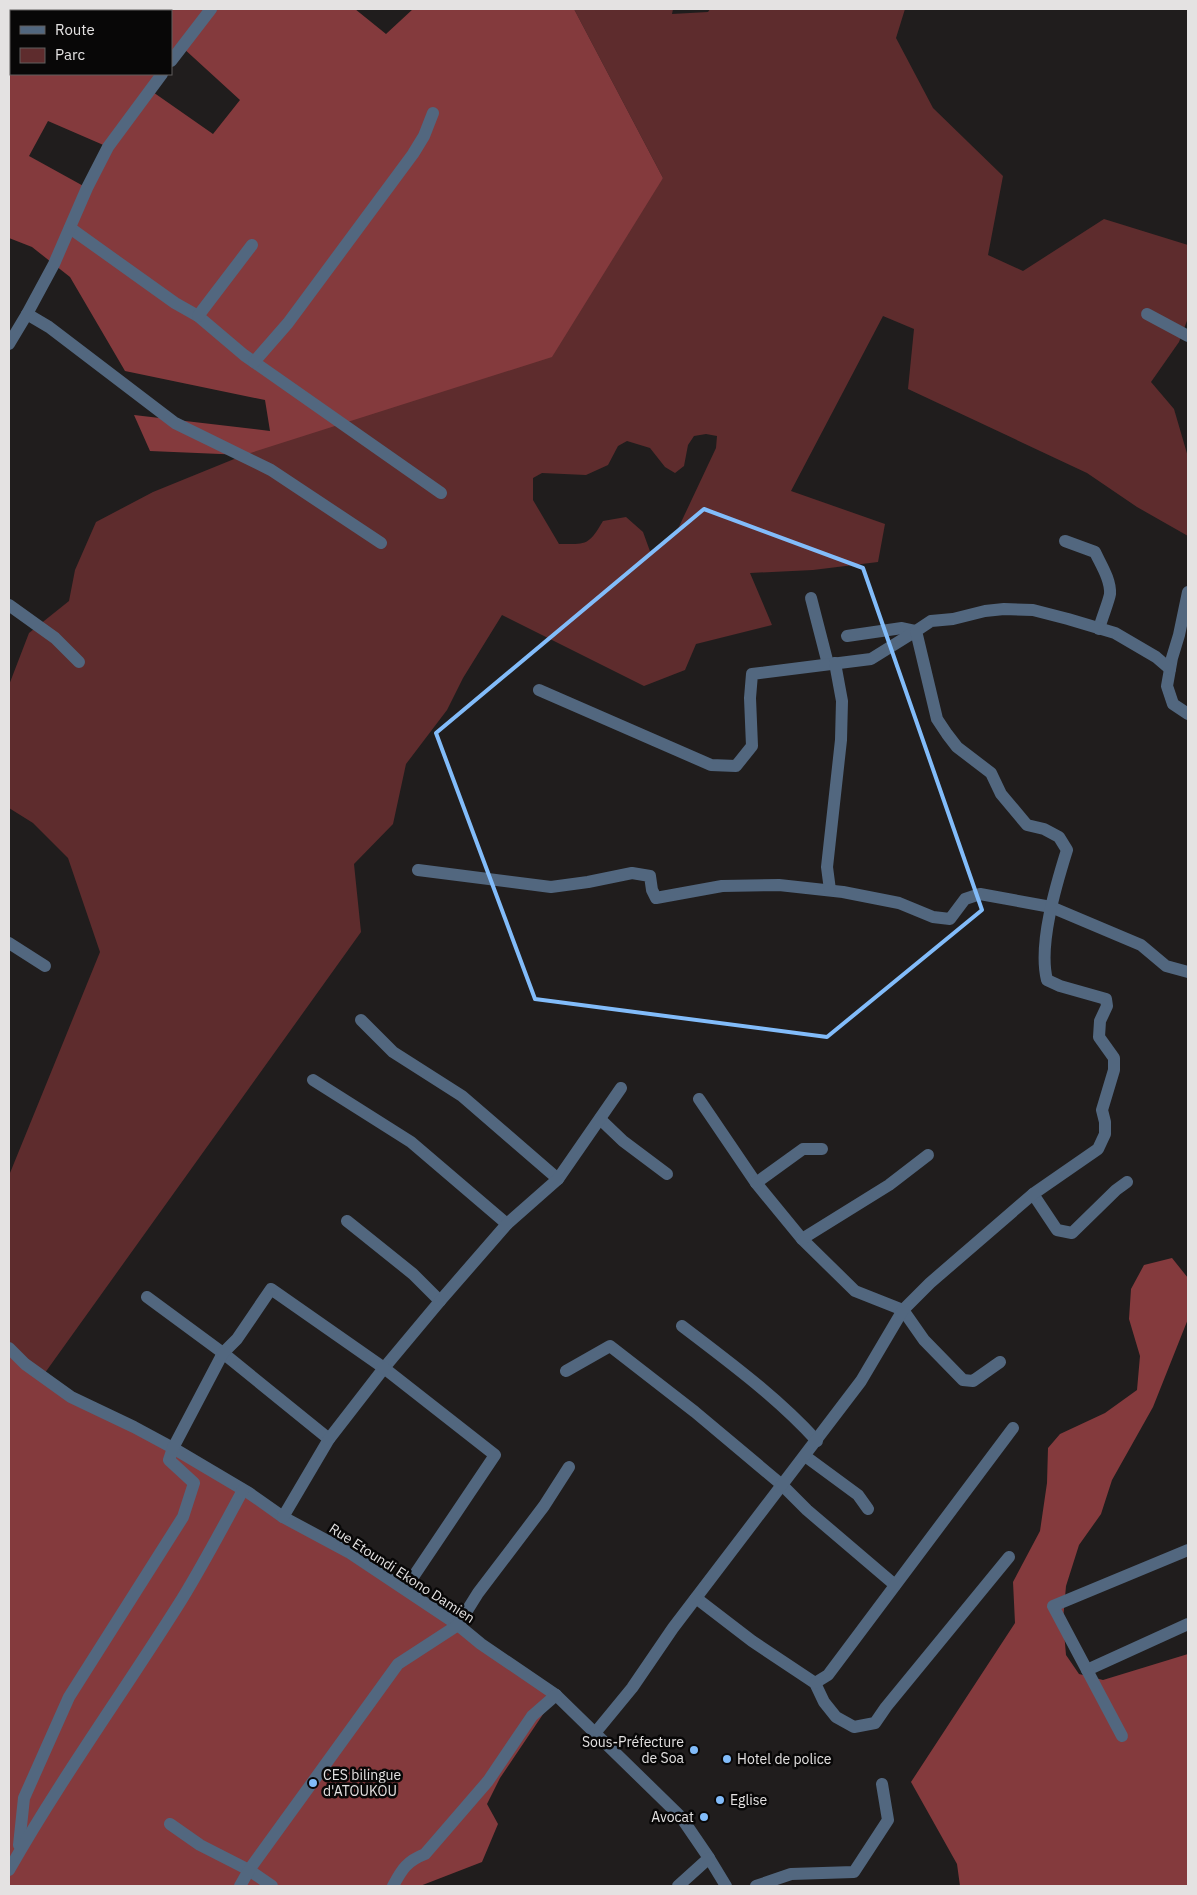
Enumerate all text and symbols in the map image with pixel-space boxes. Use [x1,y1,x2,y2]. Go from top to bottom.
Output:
legend [10,10,172,75]
text: Route [55,20,95,39]
text: Parc [55,45,85,64]
street label: Rue Etoundi Ekono Damien [326,1519,478,1627]
place label: Sous-Préfecture de Soa [582,1733,685,1767]
marker: Sous-Préfecture de Soa [688,1744,700,1756]
place label: Hotel de police [737,1750,832,1768]
marker: Hotel de police [721,1753,733,1765]
place label: CES bilingue d'ATOUKOU [323,1766,401,1800]
marker: CES bilingue d'ATOUKOU [307,1777,319,1789]
place label: Eglise [730,1791,768,1809]
marker: Eglise [714,1794,726,1806]
place label: Avocat [651,1808,694,1826]
marker: Avocat [698,1811,710,1823]

